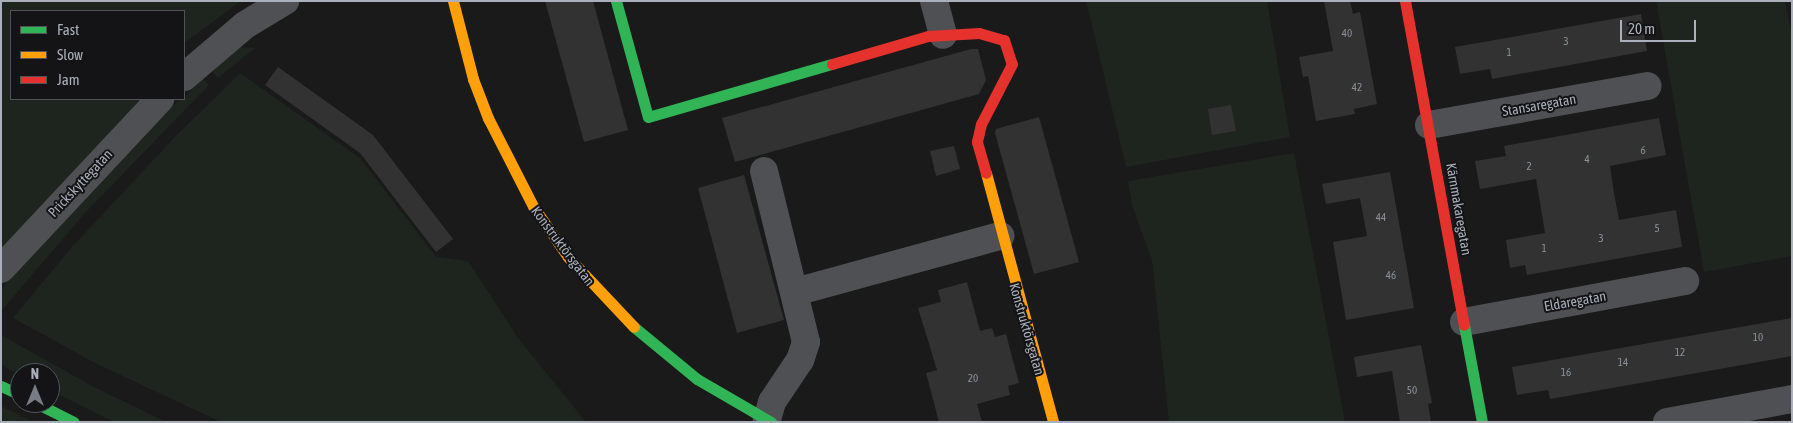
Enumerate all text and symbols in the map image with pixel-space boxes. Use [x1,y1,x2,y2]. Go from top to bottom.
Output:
legend [10,10,185,100]
scale bar [1623,10,1699,42]
text: 20 m [1628,20,1655,37]
text: Fast [57,21,79,38]
house number: 40 [1342,26,1352,40]
house number: 3 [1563,34,1569,48]
house number: 1 [1506,45,1512,59]
text: Slow [57,46,83,63]
text: Jam [57,71,80,88]
house number: 42 [1352,80,1362,94]
street label: Stansaregatan [1501,90,1577,120]
house number: 6 [1640,143,1646,157]
street label: Prickskyttegatan [44,146,116,220]
house number: 4 [1584,152,1590,166]
house number: 2 [1526,159,1532,173]
street label: Kärnmakaregatan [1443,162,1475,256]
street label: Konstruktörsgatan [528,203,598,289]
house number: 44 [1376,210,1386,224]
house number: 5 [1654,221,1660,235]
house number: 3 [1598,231,1604,245]
house number: 1 [1541,241,1547,255]
house number: 46 [1386,268,1396,282]
street label: Konstruktörsgatan [1006,281,1048,377]
street label: Eldaregatan [1543,287,1607,315]
house number: 10 [1753,330,1763,344]
house number: 12 [1675,345,1685,359]
house number: 14 [1618,355,1628,369]
north arrow [10,363,60,413]
house number: 16 [1561,365,1571,379]
text: N [31,366,39,382]
house number: 20 [968,371,978,385]
house number: 50 [1407,383,1417,397]

